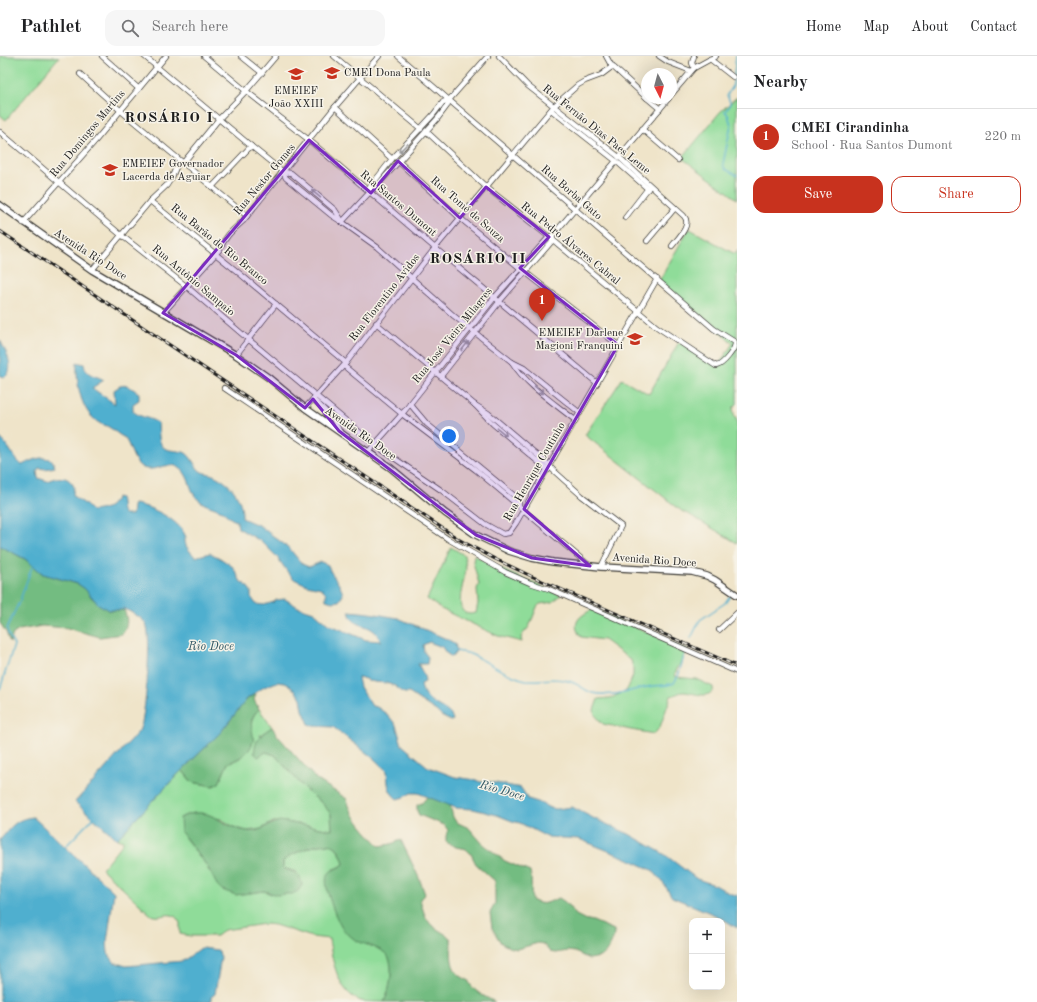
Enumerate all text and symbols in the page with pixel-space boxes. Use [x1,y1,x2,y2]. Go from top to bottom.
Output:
search box [105,10,385,46]
icon: search [119,17,141,39]
text: Pathlet [20,18,81,37]
text: Search here [151,20,228,35]
text: Home [806,20,841,34]
text: Map [863,20,889,34]
text: About [911,20,948,34]
text: Contact [970,20,1017,34]
school or university icon: CMEI Dona Paula [323,64,341,82]
school or university icon: EMEIEF João XXIII [287,65,305,83]
place label: CMEI Dona Paula [344,68,431,79]
north arrow [641,68,677,104]
text: Nearby [753,74,808,91]
street label: Rua Fernão Dias Paes Leme [540,83,652,177]
place label: EMEIEF João XXIII [269,86,323,110]
street label: Rua Domingos Martins [48,88,128,180]
district label: ROSÁRIO I [124,108,214,126]
text: CMEI Cirandinha [791,121,909,136]
text: 1 [762,130,770,143]
text: 220 m [984,130,1021,143]
text: School · Rua Santos Dumont [791,139,953,152]
street label: Rua Nestor Gomes [232,142,298,218]
one-way arrow [398,143,408,153]
place label: EMEIEF Governador Lacerda de Aguiar [122,159,224,183]
school or university icon: EMEIEF Governador Lacerda de Aguiar [101,161,119,179]
street label: Rua Borba Gato [538,164,604,222]
street label: Rua Santos Dumont [358,169,438,239]
street label: Rua Tomé de Souza [428,175,507,245]
button: Save [753,176,883,213]
button: Share [891,176,1021,213]
one-way arrow [310,189,321,198]
street label: Rua Pedro Álvares Cabral [518,199,623,287]
street label: Rua Barão do Rio Branco [168,203,270,287]
street label: Avenida Rio Doce [52,227,128,283]
street label: Rua Antônio Sampaio [150,243,236,319]
district label: ROSÁRIO II [429,249,527,267]
street label: Rua Florentino Avidos [348,252,423,344]
street label: Rua José Vieira Milagres [411,286,495,386]
pin: 1 [529,288,555,321]
place label: EMEIEF Darlene Magioni Franquini [535,328,623,352]
school or university icon: EMEIEF Darlene Magioni Franquini [626,330,644,348]
one-way arrow [461,340,470,351]
one-way arrow [533,385,543,394]
street label: Avenida Rio Doce [322,405,398,463]
street label: Rua Henrique Coutinho [502,421,568,523]
your location [439,426,459,446]
one-way arrow [497,428,508,437]
street label: Avenida Rio Doce [611,553,697,569]
water label: Rio Doce [187,641,234,653]
water label: Rio Doce [477,779,526,803]
map controls [689,918,725,990]
button: + [689,918,725,954]
button: − [689,954,725,990]

